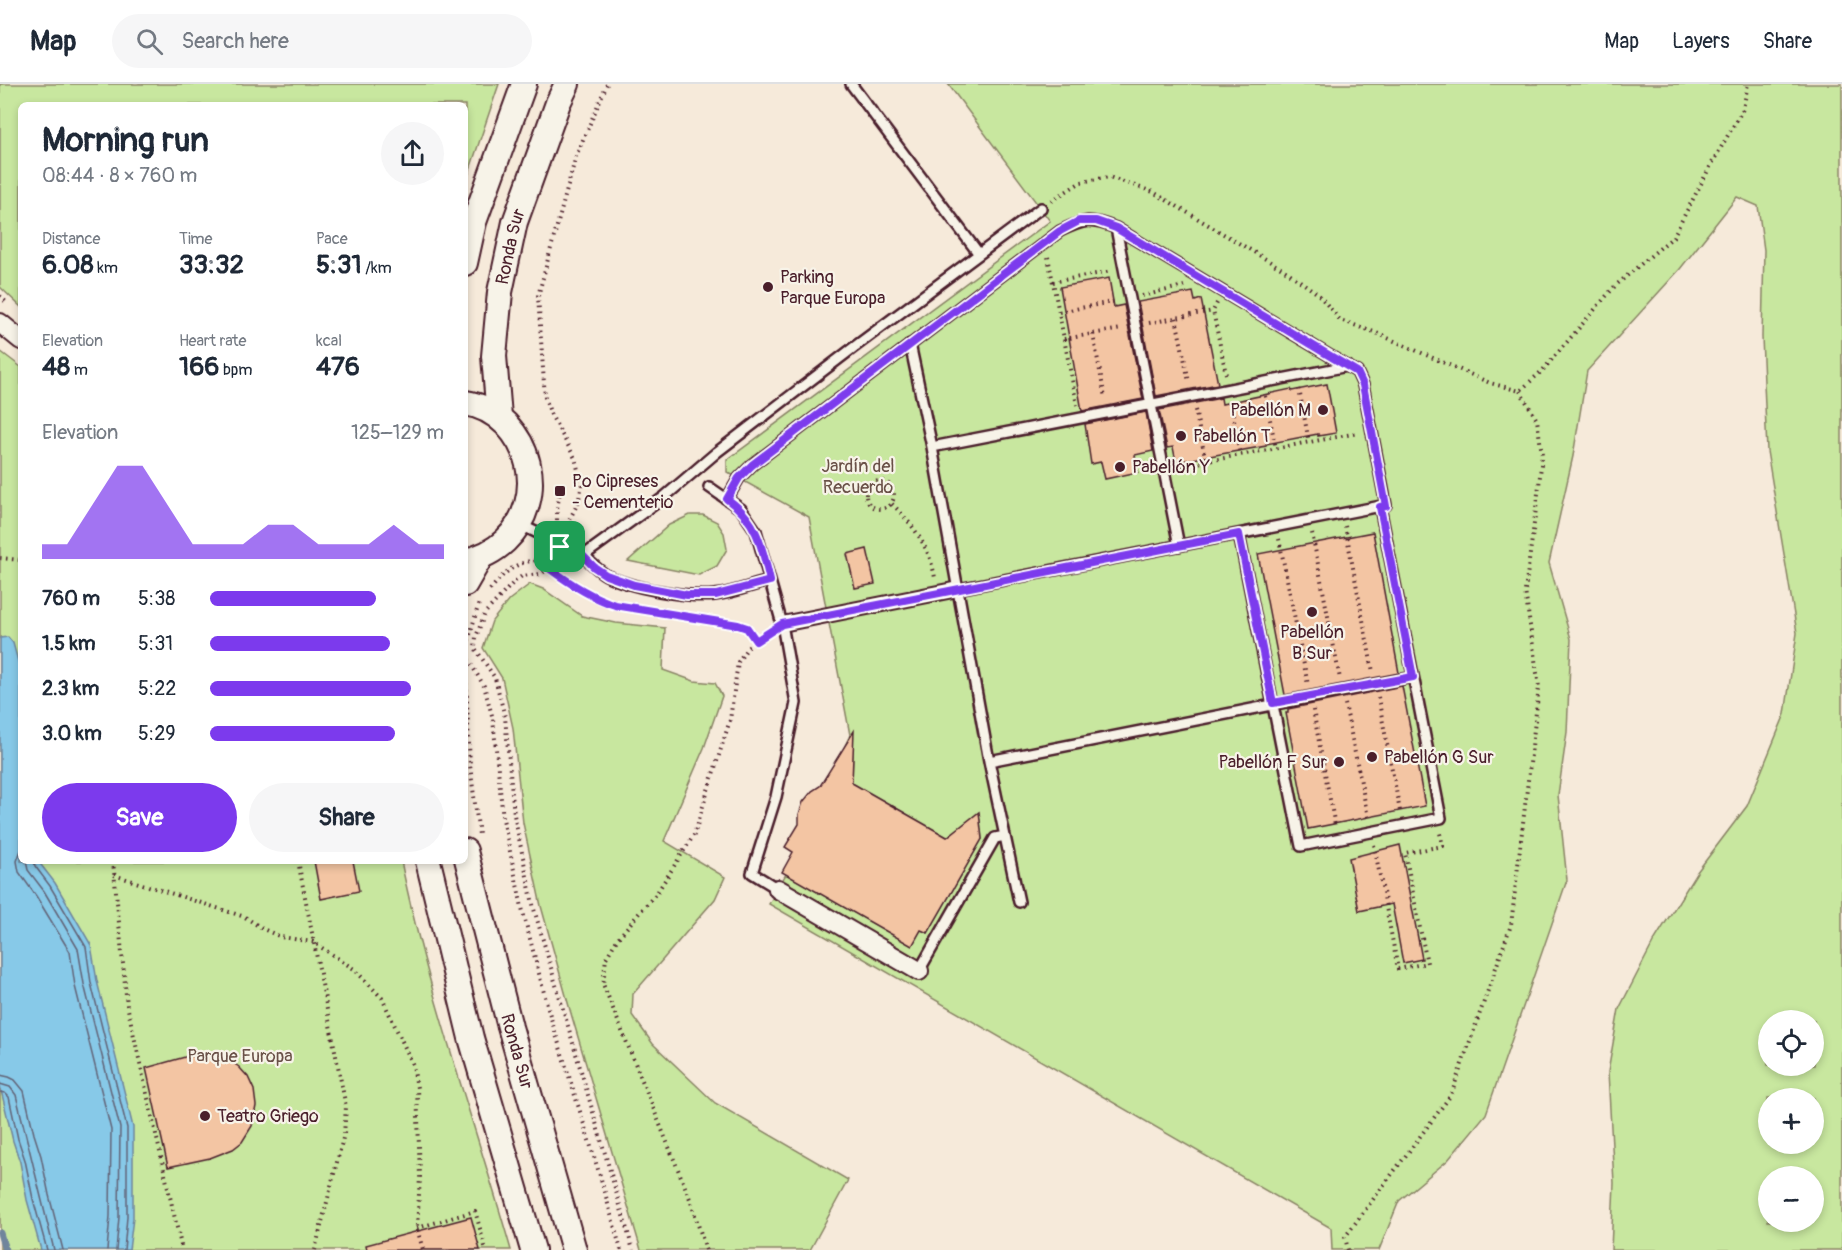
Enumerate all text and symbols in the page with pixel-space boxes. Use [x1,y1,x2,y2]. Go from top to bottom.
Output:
search box [112,14,532,68]
text: Map [30,24,76,59]
icon: search [133,25,166,58]
text: Search here [181,27,289,55]
text: Map [1604,28,1639,55]
text: Layers [1672,28,1730,55]
text: Share [1763,28,1812,55]
text: Morning run [42,120,209,161]
button: share [381,122,444,185]
text: 08:44 · 8 × 760 m [42,163,197,188]
street label: Ronda Sur [491,205,531,287]
text: Distance [42,229,101,249]
text: Time [179,229,212,249]
text: Pace [316,229,348,249]
text: 6.08 [42,249,94,281]
text: 33:32 [179,249,244,281]
text: 5:31 [316,249,362,281]
text: km [94,258,118,278]
text: /km [362,258,392,278]
place label: Parking Parque Europa [780,266,885,310]
marker: Parking Parque Europa [761,280,775,294]
text: Elevation [42,331,103,351]
text: Heart rate [179,331,246,351]
text: kcal [316,331,342,351]
text: 48 [42,351,70,383]
text: 166 [179,351,219,383]
text: 476 [316,351,360,383]
text: m [70,360,88,380]
text: bpm [219,360,253,380]
place label: Pabellón M [1230,399,1311,422]
marker: Pabellón M [1316,403,1330,417]
text: Elevation [42,420,118,445]
text: 125–129 m [351,420,444,445]
place label: Pabellón T [1193,425,1271,448]
marker: Pabellón T [1174,429,1188,443]
park label: Jardín del Recuerdo [821,455,895,499]
place label: Pabellón Y [1132,456,1211,479]
marker: Pabellón Y [1113,460,1127,474]
place label: Pº Cipreses - Cementerio [572,470,674,514]
marker: Pº Cipreses - Cementerio [553,484,567,498]
pin [534,521,585,572]
icon: arrive [543,530,576,563]
text: 760 m [42,586,100,611]
text: 5:38 [138,586,175,611]
marker: Pabellón B Sur [1305,605,1319,619]
place label: Pabellón B Sur [1280,621,1344,665]
text: 1.5 km [42,631,95,656]
text: 5:31 [138,631,173,656]
text: 2.3 km [42,676,99,701]
text: 5:22 [138,676,177,701]
text: 3.0 km [42,721,102,746]
text: 5:29 [138,721,176,746]
place label: Pabellón G Sur [1384,746,1494,769]
marker: Pabellón G Sur [1365,750,1379,764]
place label: Pabellón F Sur [1218,751,1328,774]
marker: Pabellón F Sur [1332,755,1346,769]
button: Save [42,783,237,852]
button: Share [249,783,444,852]
map controls [1758,1010,1824,1232]
button: locate [1758,1010,1824,1076]
street label: Ronda Sur [495,1011,538,1092]
park label: Parque Europa [187,1045,293,1068]
button: + [1758,1088,1824,1154]
place label: Teatro Griego [217,1105,319,1128]
marker: Teatro Griego [198,1109,212,1123]
button: − [1758,1166,1824,1232]

